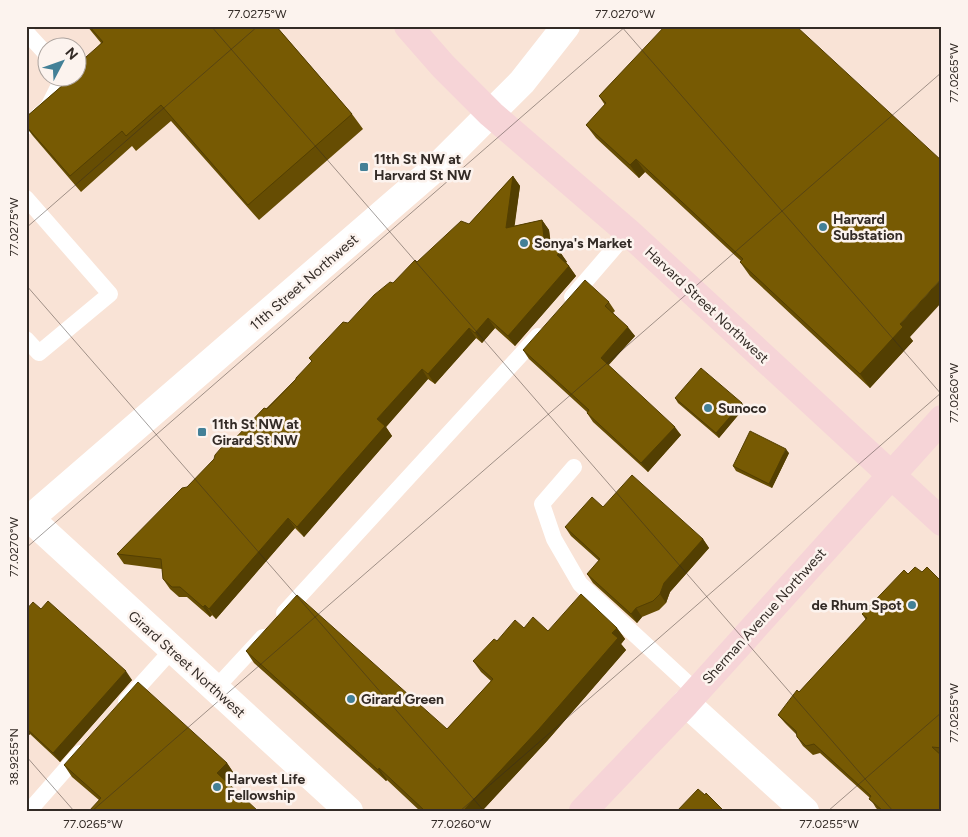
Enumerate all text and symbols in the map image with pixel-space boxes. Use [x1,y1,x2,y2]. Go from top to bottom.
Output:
text: 77.0275°W [227,7,287,21]
text: 77.0270°W [595,7,655,21]
north arrow [38,38,88,88]
text: 77.0265°W [947,43,961,103]
text: N [61,44,81,63]
place label: 11th St NW at Harvard St NW [374,151,472,184]
marker: 11th St NW at Harvard St NW [358,161,370,173]
text: 77.0275°W [7,197,21,257]
place label: Harvard Substation [833,211,903,244]
marker: Harvard Substation [817,221,829,233]
street label: 11th Street Northwest [247,231,362,334]
place label: Sonya's Market [534,235,633,252]
marker: Sonya's Market [518,237,530,249]
street label: Harvard Street Northwest [641,244,772,367]
text: 77.0260°W [947,362,961,423]
place label: Sunoco [718,400,766,417]
marker: Sunoco [702,402,714,414]
place label: 11th St NW at Girard St NW [212,416,300,449]
marker: 11th St NW at Girard St NW [196,426,208,438]
text: 77.0270°W [7,517,21,577]
street label: Sherman Avenue Northwest [699,545,830,688]
place label: de Rhum Spot [811,597,902,614]
marker: de Rhum Spot [906,599,918,611]
street label: Girard Street Northwest [125,607,249,721]
text: 77.0255°W [947,683,961,743]
place label: Girard Green [361,691,444,708]
marker: Girard Green [345,693,357,705]
text: 38.9255°N [7,728,21,786]
place label: Harvest Life Fellowship [227,771,306,804]
marker: Harvest Life Fellowship [211,781,223,793]
text: 77.0265°W [63,817,123,831]
text: 77.0260°W [431,817,492,831]
text: 77.0255°W [799,817,859,831]

